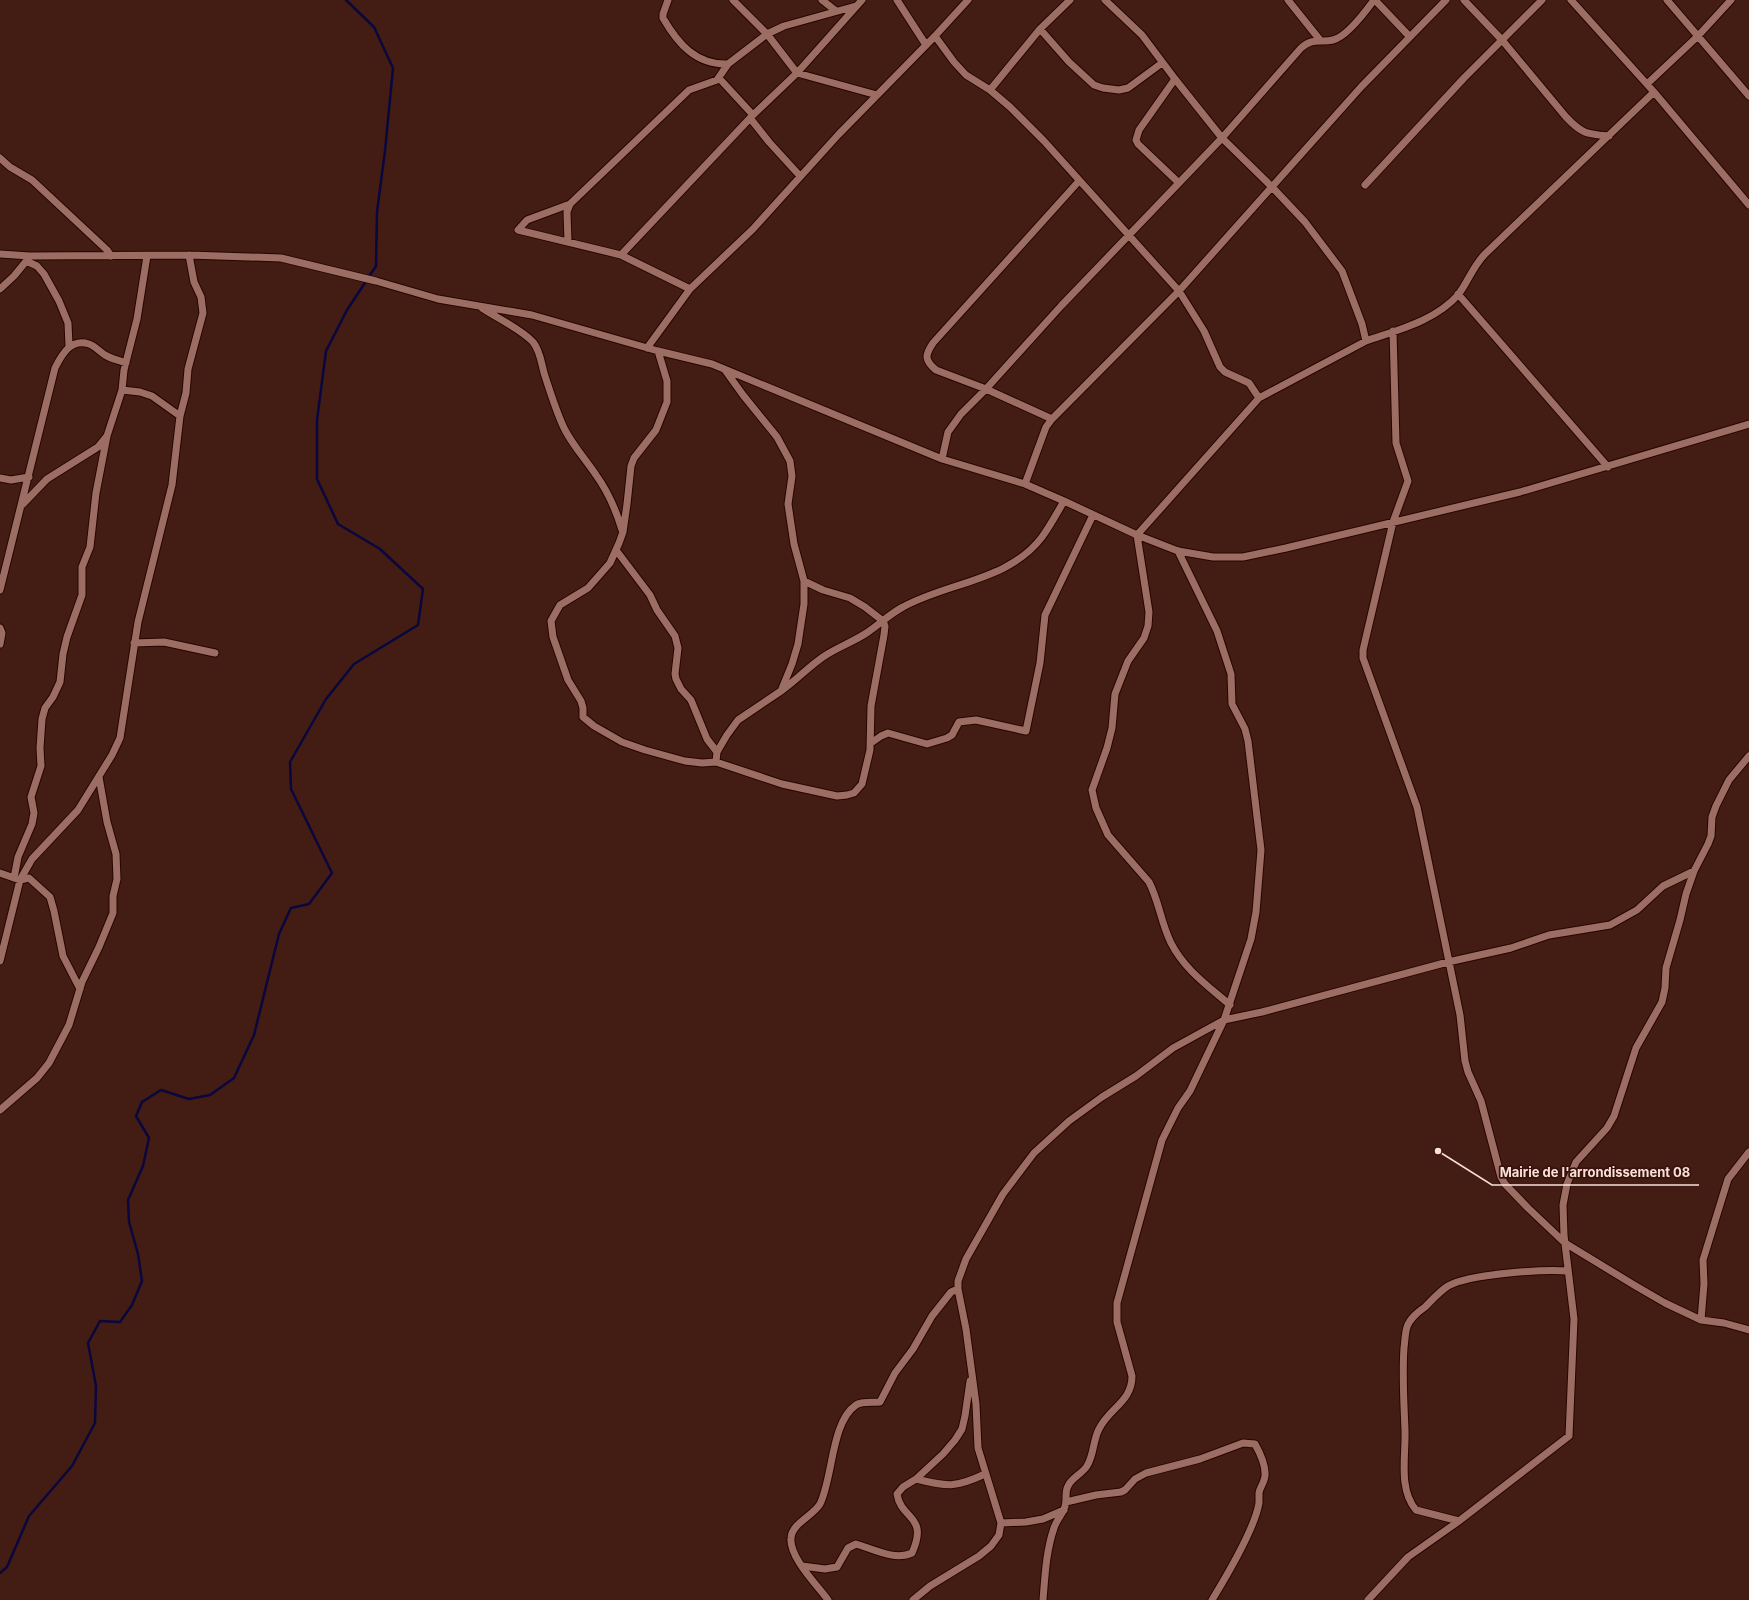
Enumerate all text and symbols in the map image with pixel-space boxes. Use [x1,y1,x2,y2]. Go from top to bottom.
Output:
callout: Mairie de l'arrondissement 08 [1492,1160,1699,1185]
text: Mairie de l'arrondissement 08 [1500,1164,1690,1180]

